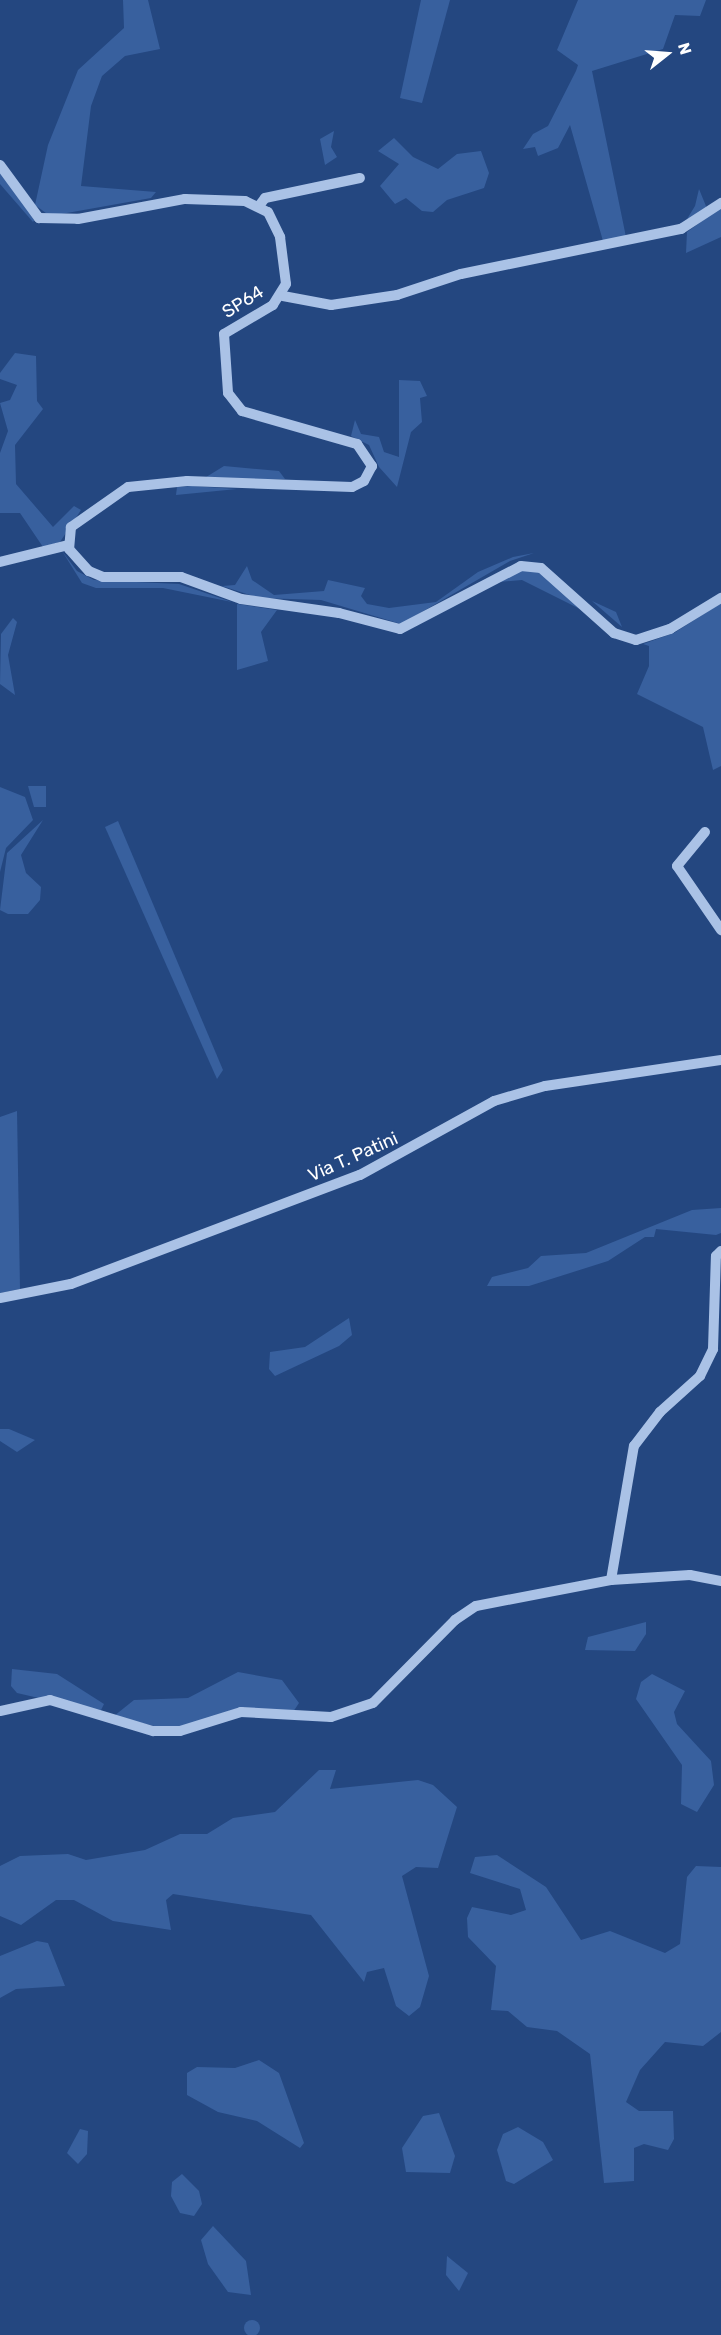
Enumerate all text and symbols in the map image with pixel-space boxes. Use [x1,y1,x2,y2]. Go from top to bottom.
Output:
north arrow [637,24,697,84]
text: N [674,40,695,57]
street label: SP64 [218,281,268,323]
street label: Via T. Patini [305,1128,401,1186]

